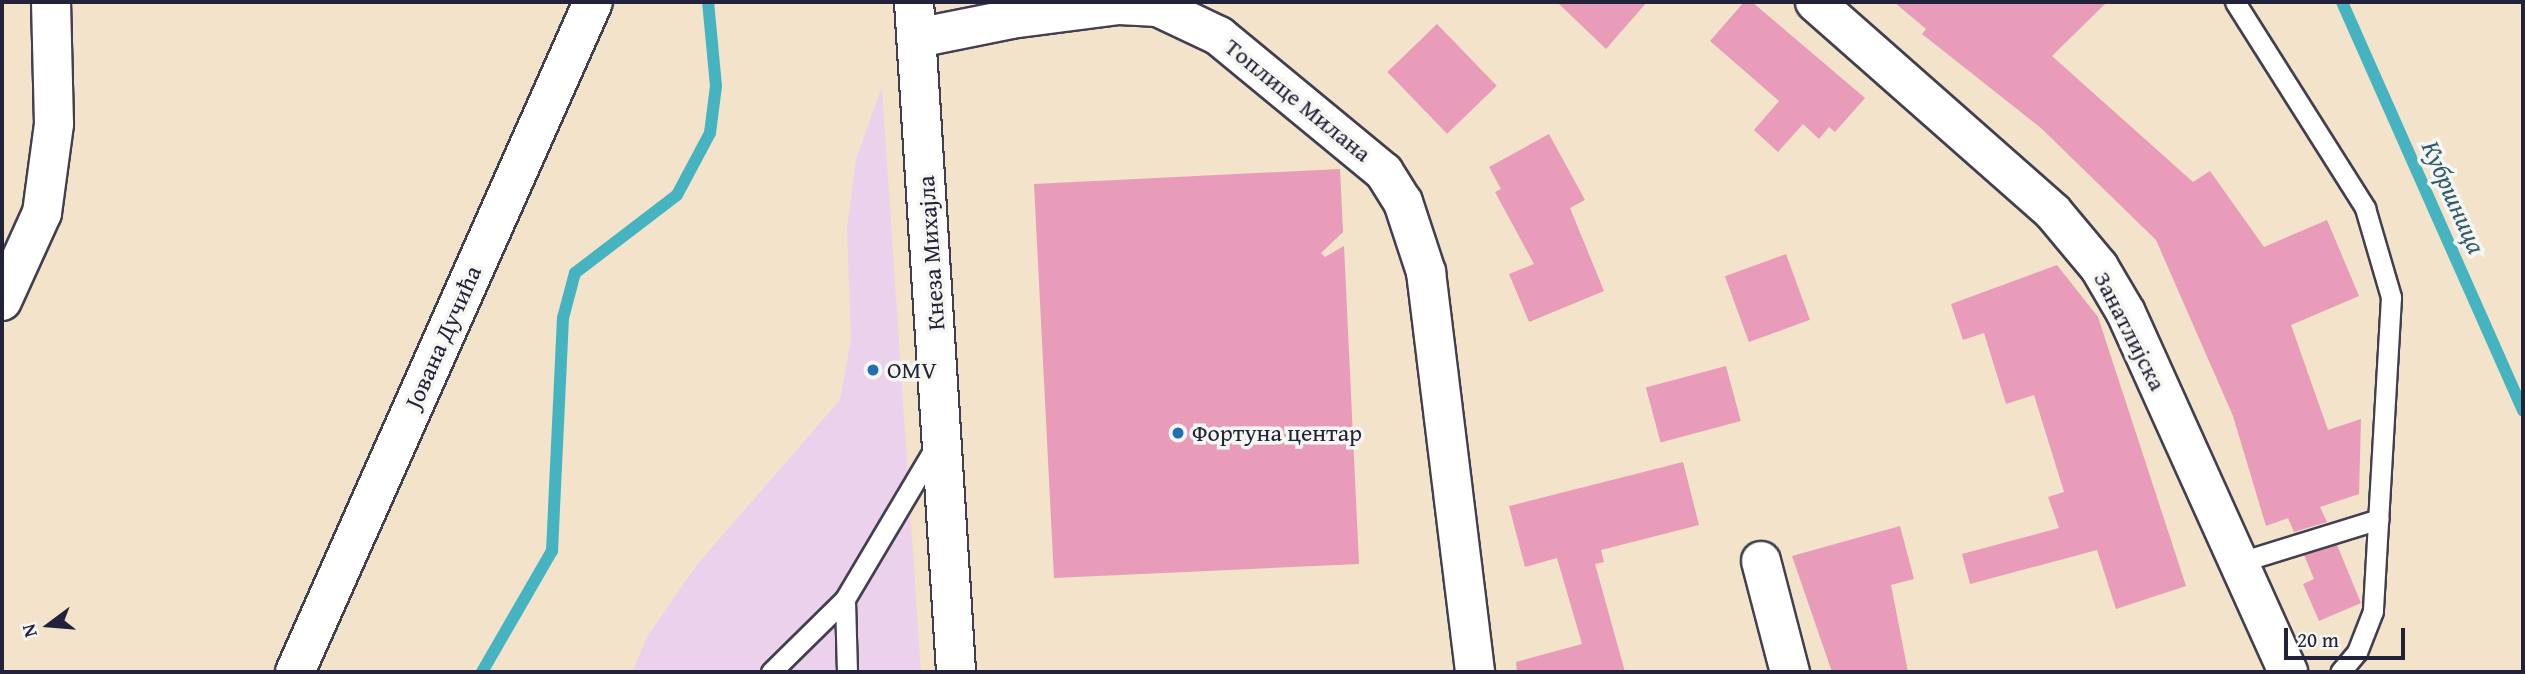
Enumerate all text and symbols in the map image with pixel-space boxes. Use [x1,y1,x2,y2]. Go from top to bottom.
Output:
street label: Топлице Милана [1219,32,1377,168]
water label: Кубршница [2415,136,2493,258]
street label: Кнеза Михајла [911,175,951,331]
street label: Јована Дучића [399,261,487,413]
street label: Занатлијска [2088,267,2172,395]
place label: OMV [887,356,937,384]
marker: OMV [865,362,881,378]
place label: Фортуна центар [1192,419,1362,447]
marker: Фортуна центар [1170,425,1186,441]
north arrow [14,590,84,660]
scale bar [2287,614,2408,658]
text: N [14,621,44,641]
text: 20 m [2297,624,2339,655]

